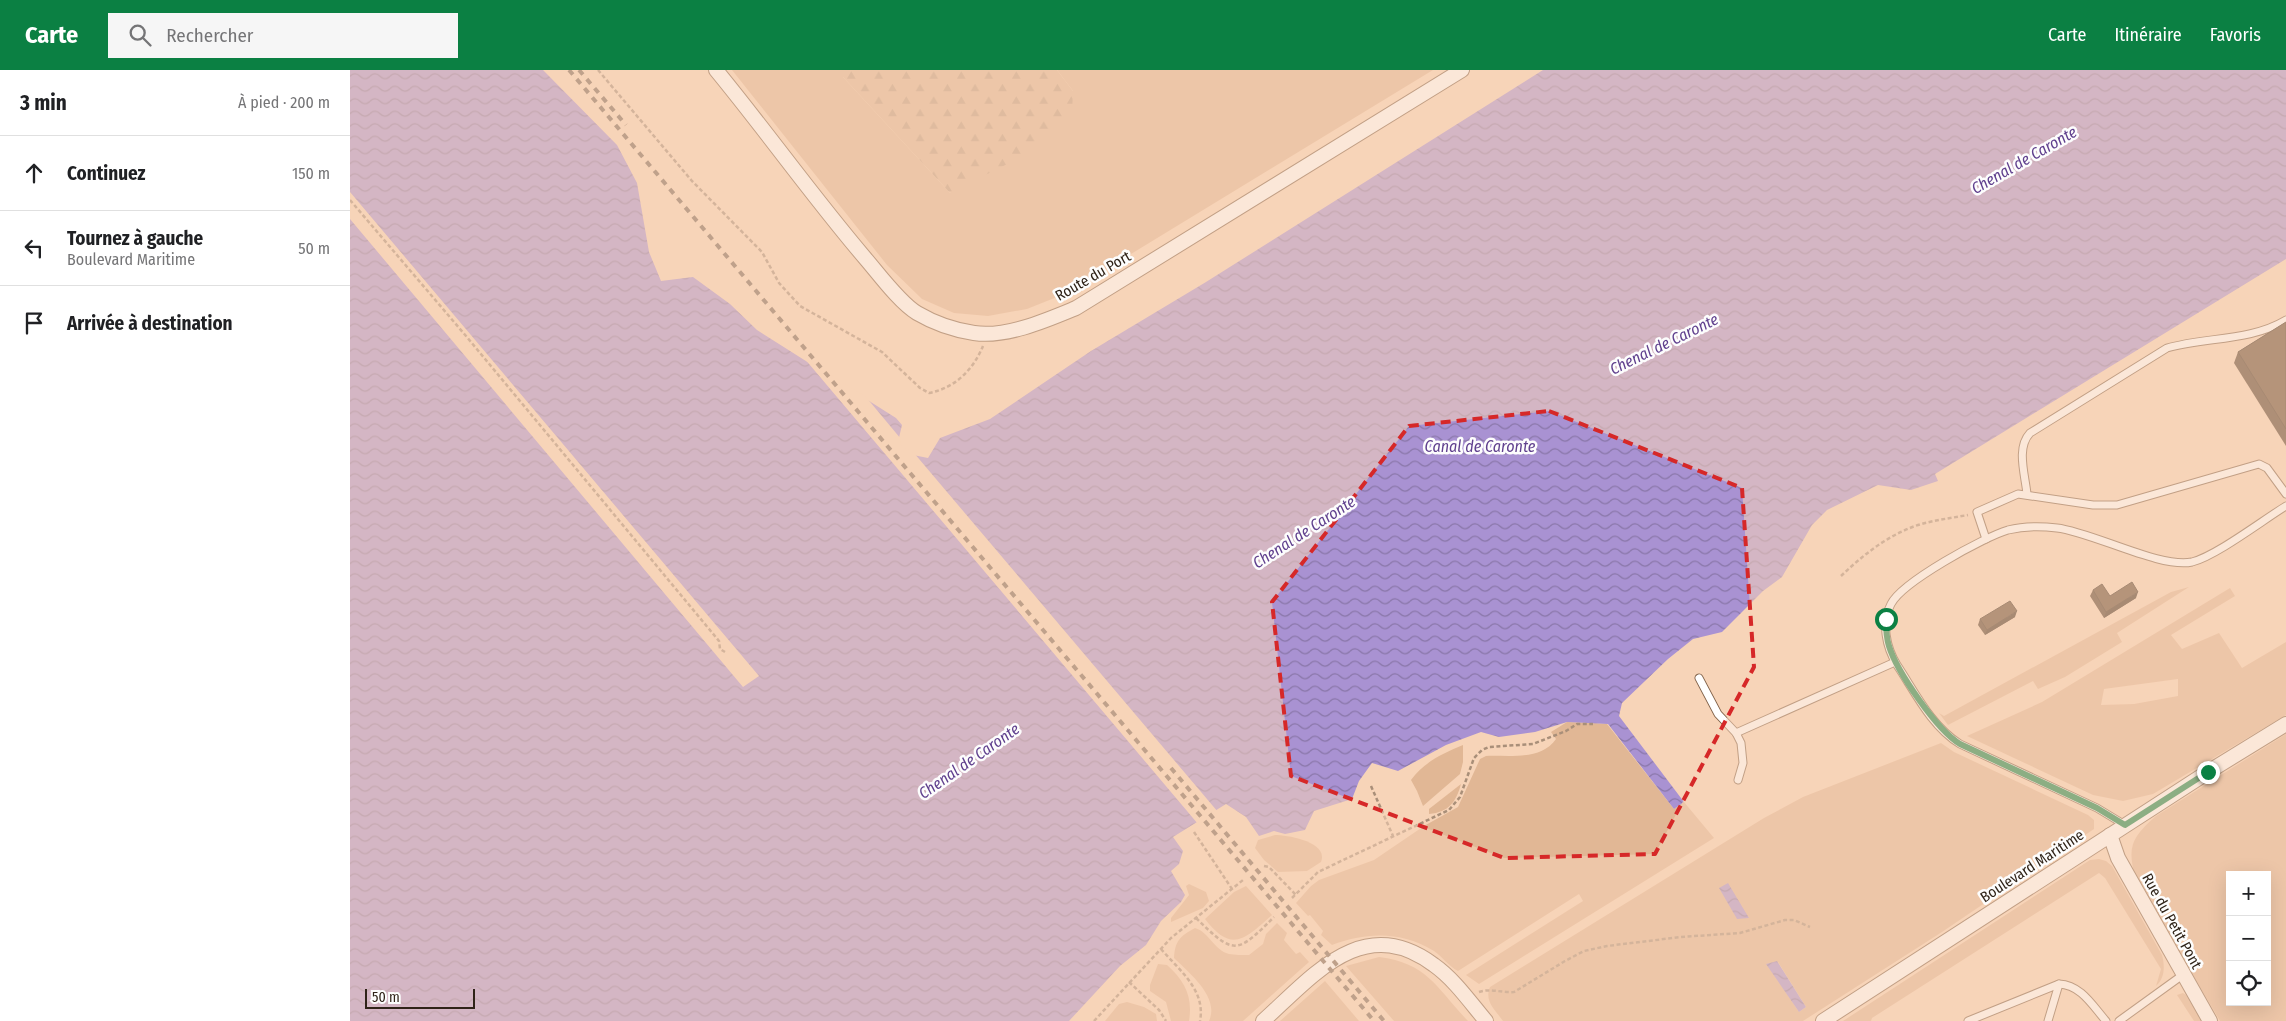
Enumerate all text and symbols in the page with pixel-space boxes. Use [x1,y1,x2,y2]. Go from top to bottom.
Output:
search box [108,13,458,58]
text: Carte [25,21,78,49]
icon: search [126,21,154,49]
text: Rechercher [166,24,253,47]
text: Carte [2048,24,2086,46]
text: Itinéraire [2114,24,2182,46]
text: Favoris [2210,24,2261,46]
text: 3 min [20,90,67,116]
text: À pied · 200 m [238,93,330,112]
water label: Chenal de Caronte [1968,122,2080,198]
icon: ahead [20,159,48,187]
text: Continuez [67,162,146,185]
text: 150 m [292,164,330,183]
text: Tournez à gauche [67,227,203,250]
icon: left [20,234,48,262]
text: 50 m [298,239,330,258]
street label: Route du Port [1052,247,1134,305]
text: Boulevard Maritime [67,250,195,269]
icon: arrive [20,309,48,337]
water label: Chenal de Caronte [1607,309,1722,379]
text: Arrivée à destination [67,312,233,335]
water label: Canal de Caronte [1425,437,1536,456]
water label: Chenal de Caronte [1249,492,1359,572]
route start [1875,608,1898,631]
water label: Chenal de Caronte [915,719,1023,803]
route end [2197,761,2220,784]
street label: Boulevard Maritime [1977,826,2087,906]
street label: Rue du Petit Pont [2138,870,2206,972]
map controls [2226,871,2271,1006]
button: + [2226,871,2271,916]
button: − [2226,916,2271,961]
button: locate [2226,961,2271,1006]
scale bar [365,986,475,1009]
text: 50 m [372,989,400,1006]

